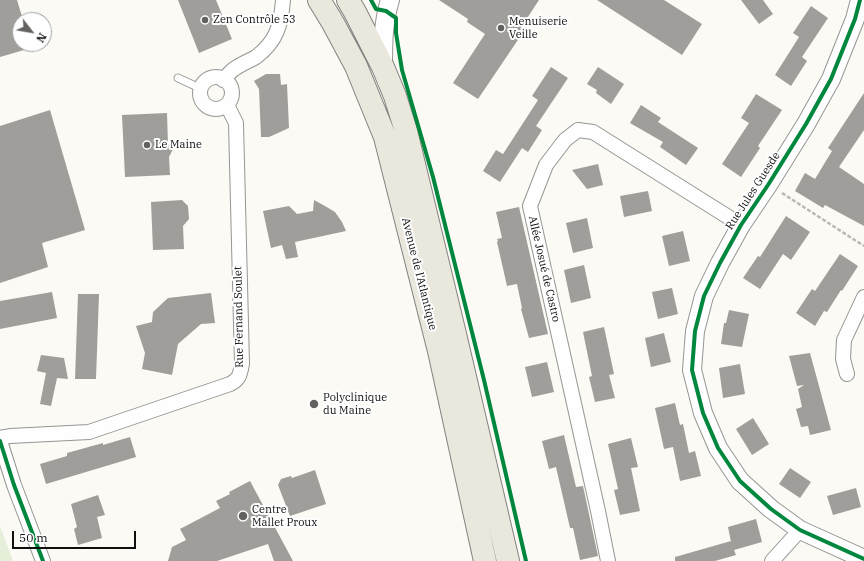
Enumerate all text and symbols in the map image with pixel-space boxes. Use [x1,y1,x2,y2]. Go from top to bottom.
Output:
north arrow [12,12,52,52]
place label: Zen Contrôle 53 [213,13,296,27]
marker: Zen Contrôle 53 [200,15,210,25]
place label: Menuiserie Veille [509,15,567,41]
marker: Menuiserie Veille [496,23,506,33]
text: N [33,30,50,45]
place label: Le Maine [155,138,202,152]
marker: Le Maine [142,140,152,150]
street label: Rue Jules Guesde [723,150,783,232]
street label: Allée Josué de Castro [525,215,563,323]
street label: Avenue de l'Atlantique [399,216,439,332]
street label: Rue Fernand Soulet [232,266,246,368]
place label: Polyclinique du Maine [323,391,387,417]
marker: Polyclinique du Maine [308,398,320,410]
place label: Centre Mallet Proux [252,503,317,529]
marker: Centre Mallet Proux [237,510,249,522]
scale bar [14,523,138,549]
text: 50 m [19,530,48,545]

